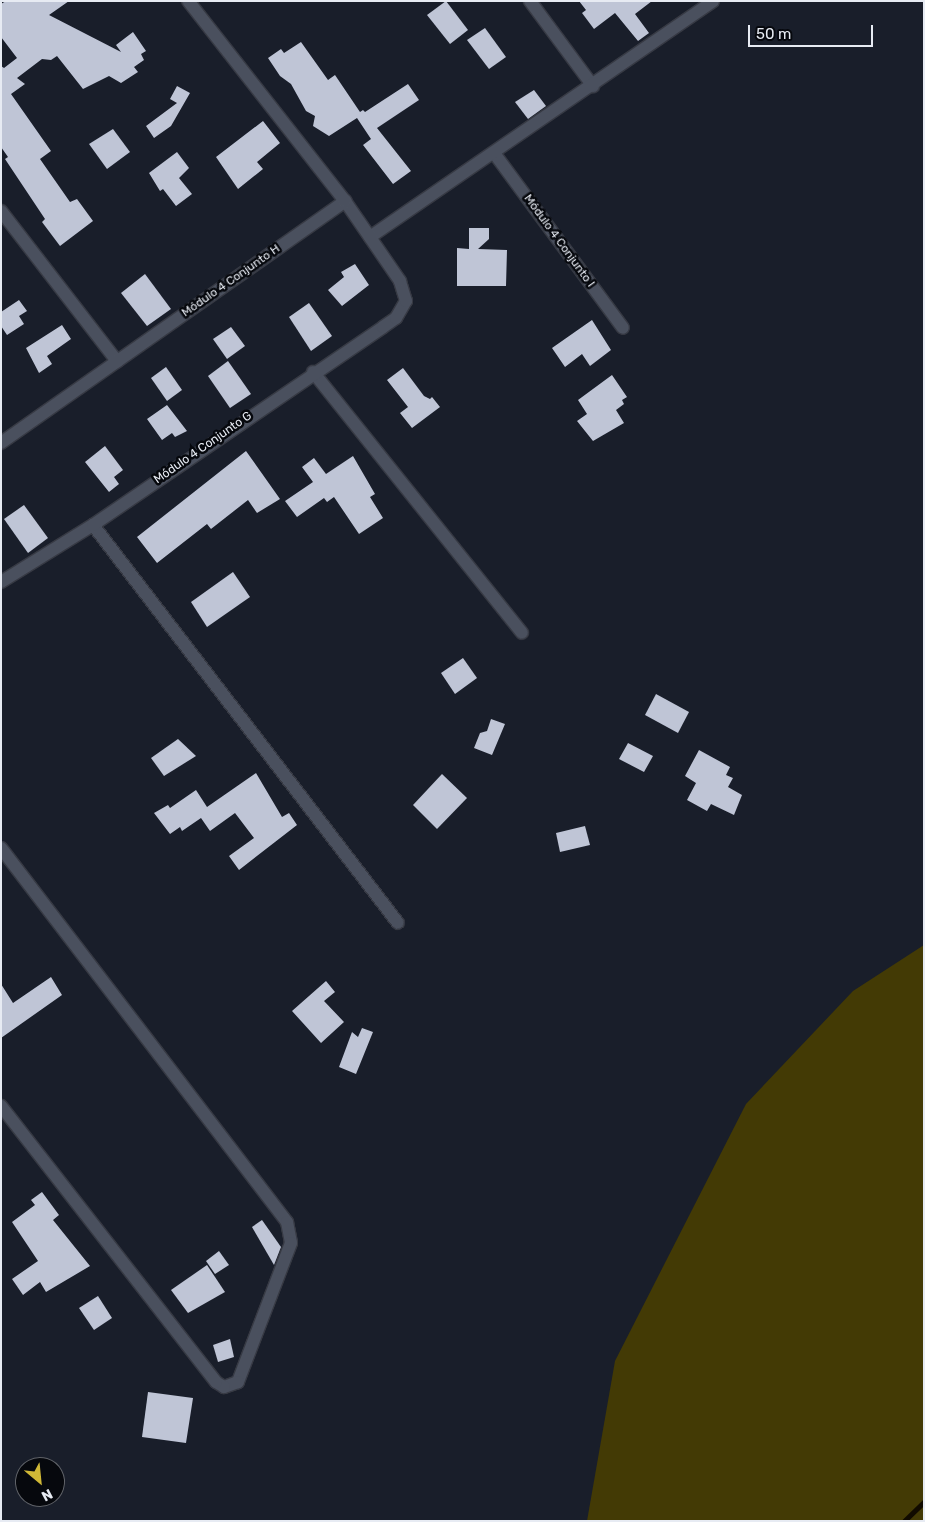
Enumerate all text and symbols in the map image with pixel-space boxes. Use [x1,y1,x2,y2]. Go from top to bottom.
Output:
scale bar [750,15,875,47]
text: 50 m [756,25,791,43]
street label: Módulo 4 Conjunto I [520,192,598,290]
street label: Módulo 4 Conjunto H [179,242,283,320]
street label: Módulo 4 Conjunto G [151,409,255,487]
north arrow [15,1457,65,1507]
text: N [38,1485,55,1505]

